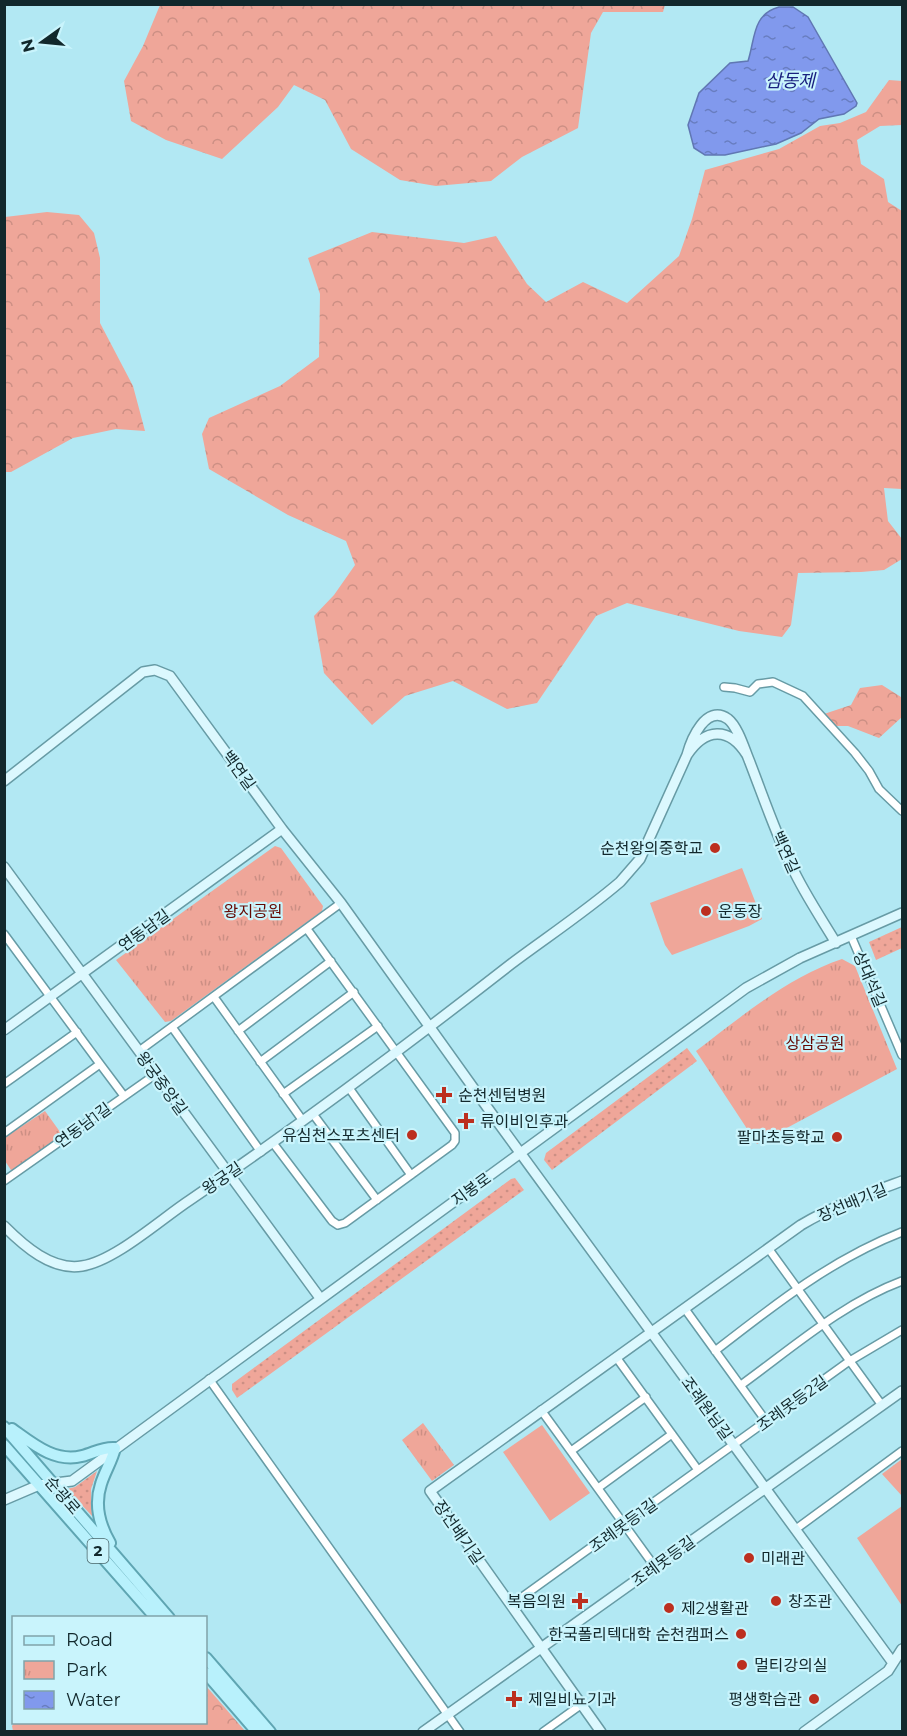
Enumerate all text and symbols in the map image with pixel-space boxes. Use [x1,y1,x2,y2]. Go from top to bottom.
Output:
north arrow [12,12,72,72]
text: N [17,37,39,54]
water label: 삼동제 [765,70,817,92]
street label: 백연길 [218,747,259,794]
street label: 백연길 [768,828,803,876]
place label: 순천왕의중학교 [600,839,703,858]
marker: 순천왕의중학교 [708,841,722,855]
park label: 왕지공원 [224,902,282,921]
place label: 운동장 [718,902,762,921]
marker: 운동장 [699,904,713,918]
street label: 연동남길 [115,905,174,955]
street label: 상대석길 [849,948,890,1010]
park label: 상삼공원 [786,1034,844,1053]
street label: 왕궁중앙길 [132,1048,191,1119]
marker: 순천센텀병원 [435,1086,453,1104]
place label: 순천센텀병원 [458,1086,546,1105]
street label: 연동남1길 [52,1099,115,1152]
marker: 류이비인후과 [457,1112,475,1130]
place label: 류이비인후과 [480,1112,569,1131]
place label: 유심천스포츠센터 [282,1126,400,1145]
marker: 유심천스포츠센터 [405,1128,419,1142]
place label: 팔마초등학교 [737,1128,825,1147]
marker: 팔마초등학교 [830,1130,844,1144]
street label: 왕궁길 [199,1158,246,1199]
street label: 지봉로 [448,1169,495,1210]
street label: 장선배기길 [815,1179,890,1226]
street label: 조례못등2길 [753,1371,831,1435]
street label: 조례원님길 [677,1373,736,1444]
street label: 순광로 [41,1472,84,1518]
street label: 조례못등1길 [586,1494,661,1556]
street label: 장선배기길 [430,1497,487,1568]
street label: 조례못등길 [628,1532,699,1591]
road number: 2 [88,1539,108,1563]
place label: 미래관 [761,1549,805,1568]
marker: 미래관 [742,1551,756,1565]
place label: 복음의원 [507,1592,566,1611]
marker: 복음의원 [571,1592,589,1610]
place label: 창조관 [788,1592,832,1611]
marker: 창조관 [769,1594,783,1608]
place label: 제2생활관 [681,1599,749,1618]
marker: 제2생활관 [662,1601,676,1615]
legend [12,1616,207,1724]
place label: 한국폴리텍대학 순천캠퍼스 [548,1625,729,1644]
marker: 한국폴리텍대학 순천캠퍼스 [734,1627,748,1641]
text: Road [66,1629,113,1651]
place label: 멀티강의실 [754,1656,828,1675]
marker: 멀티강의실 [735,1658,749,1672]
text: Park [66,1659,107,1681]
text: Water [66,1689,121,1711]
marker: 제일비뇨기과 [505,1690,523,1708]
place label: 제일비뇨기과 [528,1690,617,1709]
place label: 평생학습관 [728,1690,802,1709]
marker: 평생학습관 [807,1692,821,1706]

